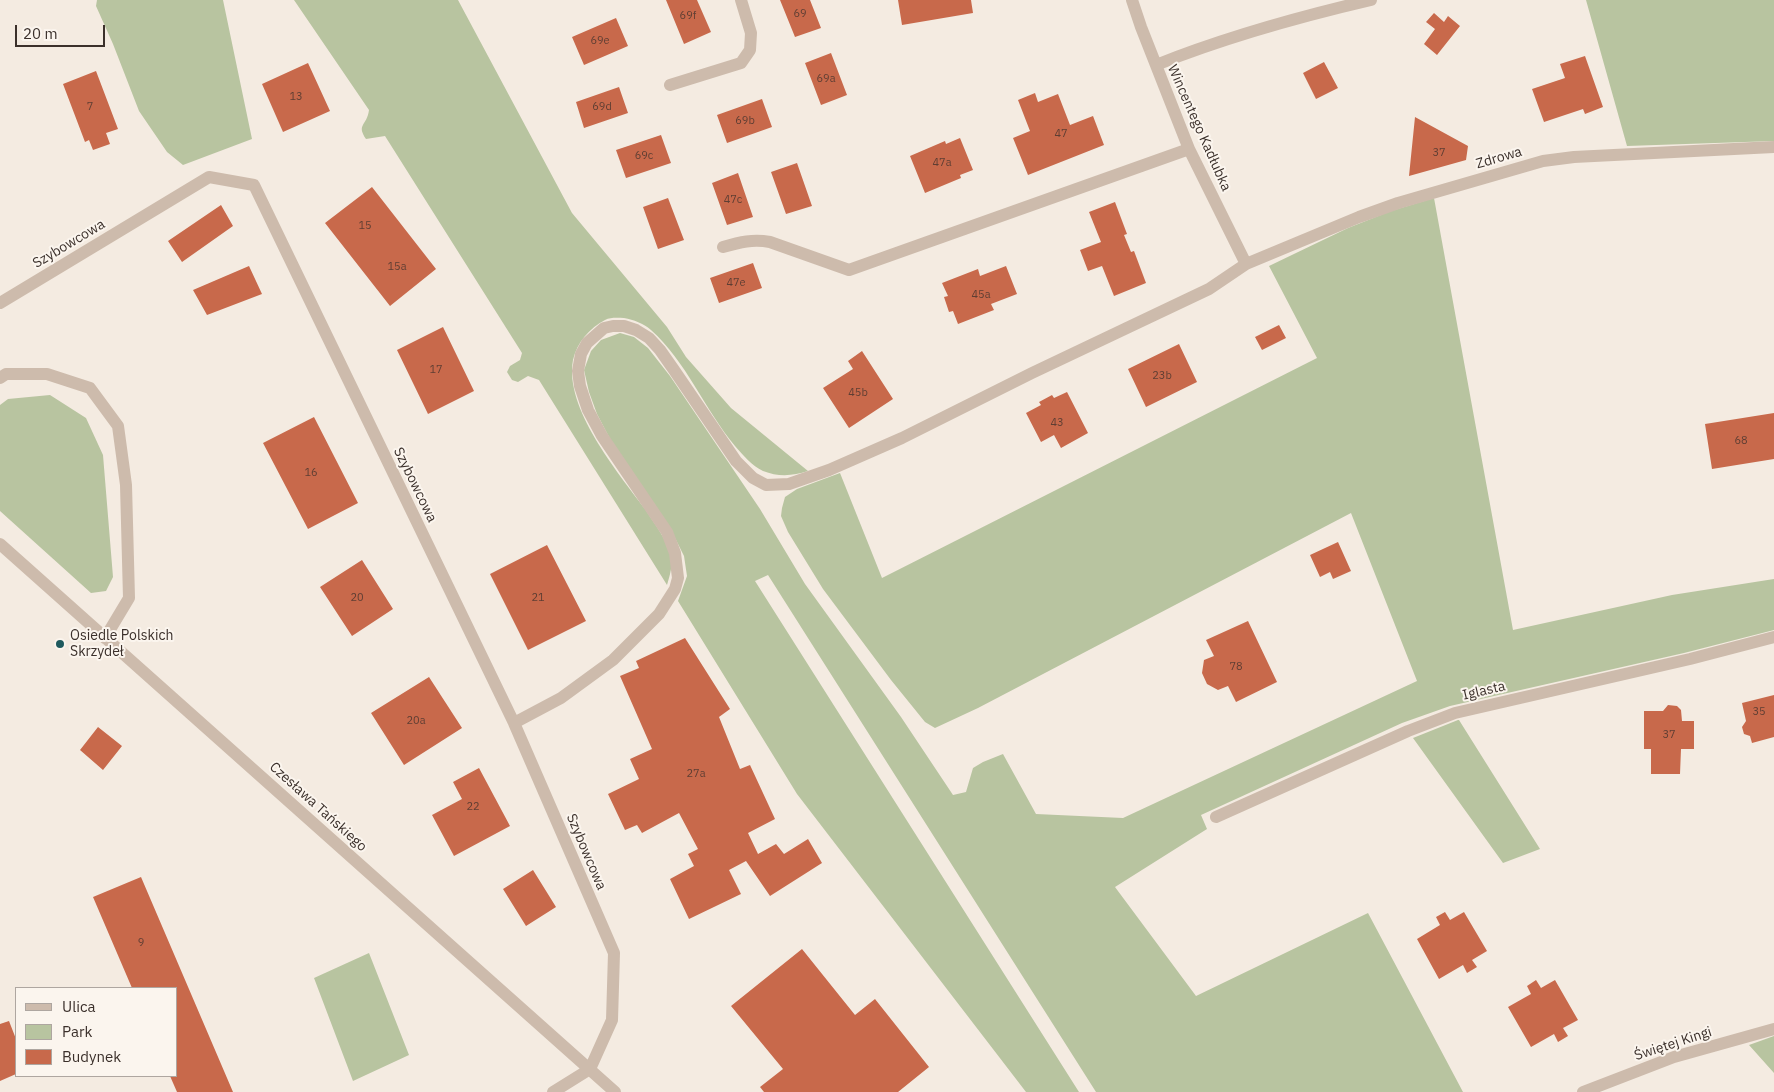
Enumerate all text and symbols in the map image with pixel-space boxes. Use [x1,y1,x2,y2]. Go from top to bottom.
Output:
house number: 69 [793,7,807,21]
house number: 69f [680,9,696,23]
scale bar [18,15,108,47]
text: 20 m [23,24,58,43]
house number: 69e [590,34,610,48]
street label: Wincentego Kadłubka [1164,62,1234,194]
house number: 69a [816,72,836,86]
house number: 13 [289,90,303,104]
house number: 7 [87,100,93,114]
house number: 69d [592,100,612,114]
house number: 69b [735,114,755,128]
house number: 47 [1054,127,1068,141]
street label: Zdrowa [1474,143,1524,173]
house number: 37 [1432,146,1446,160]
house number: 69c [635,149,653,163]
house number: 47a [932,156,952,170]
house number: 47c [724,193,742,207]
street label: Szybowcowa [30,216,108,272]
house number: 15 [358,219,372,233]
house number: 15a [387,260,407,274]
house number: 47e [726,276,746,290]
house number: 45a [971,288,991,302]
house number: 17 [429,363,443,377]
house number: 23b [1152,369,1172,383]
house number: 45b [848,386,868,400]
house number: 43 [1050,416,1064,430]
house number: 68 [1734,434,1748,448]
street label: Szybowcowa [390,445,440,525]
house number: 16 [304,466,318,480]
house number: 20 [350,591,364,605]
house number: 21 [531,591,545,605]
place label: Osiedle Polskich Skrzydeł [70,628,173,660]
marker: Osiedle Polskich Skrzydeł [54,638,66,650]
house number: 78 [1229,660,1243,674]
street label: Iglasta [1461,678,1507,704]
house number: 35 [1752,705,1766,719]
house number: 20a [406,714,426,728]
house number: 37 [1662,728,1676,742]
street label: Czesława Tańskiego [266,759,370,855]
house number: 27a [686,767,706,781]
house number: 22 [466,800,480,814]
street label: Szybowcowa [562,811,610,893]
house number: 9 [138,936,144,950]
legend [15,987,178,1077]
text: Ulica [62,997,96,1016]
text: Park [62,1022,92,1041]
street label: Świętej Kingi [1632,1024,1714,1064]
text: Budynek [62,1047,121,1066]

